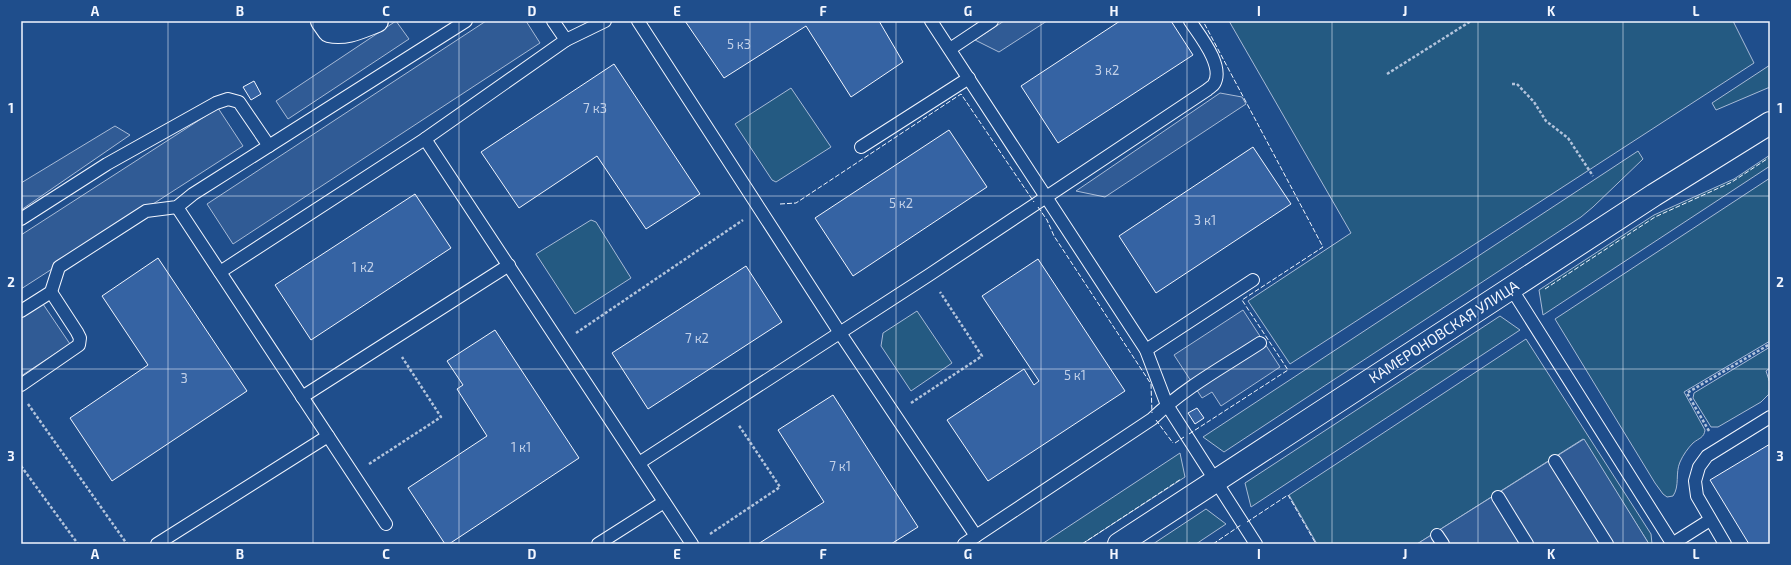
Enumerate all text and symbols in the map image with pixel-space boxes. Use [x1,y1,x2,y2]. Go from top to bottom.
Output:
text: A [91,3,100,19]
text: B [236,3,244,19]
text: C [382,3,390,19]
text: D [528,3,537,19]
text: E [673,3,681,19]
text: F [819,3,827,19]
text: G [964,3,972,19]
text: H [1110,3,1119,19]
text: I [1257,3,1261,19]
text: J [1403,3,1407,19]
text: K [1547,3,1556,19]
text: L [1693,3,1700,19]
house number: 5 к3 [727,36,751,52]
house number: 3 к2 [1095,62,1119,78]
text: 1 [8,100,14,116]
house number: 7 к3 [583,100,607,116]
text: 1 [1777,100,1783,116]
house number: 5 к2 [889,195,913,211]
house number: 3 к1 [1194,212,1216,228]
house number: 1 к2 [352,259,374,275]
text: 2 [7,274,15,290]
text: 2 [1776,274,1784,290]
street label: КАМЕРОНОВСКАЯ УЛИЦА [1365,276,1522,386]
house number: 7 к2 [685,330,709,346]
house number: 5 к1 [1064,367,1086,383]
house number: 3 [180,370,188,386]
house number: 1 к1 [511,439,531,455]
text: 3 [7,448,15,464]
text: 3 [1776,448,1784,464]
house number: 7 к1 [829,458,851,474]
text: A [91,546,100,562]
text: B [236,546,244,562]
text: C [382,546,390,562]
text: D [528,546,537,562]
text: E [673,546,681,562]
text: F [819,546,827,562]
text: G [964,546,972,562]
text: H [1110,546,1119,562]
text: I [1257,546,1261,562]
text: J [1403,546,1407,562]
text: K [1547,546,1556,562]
text: L [1693,546,1700,562]

